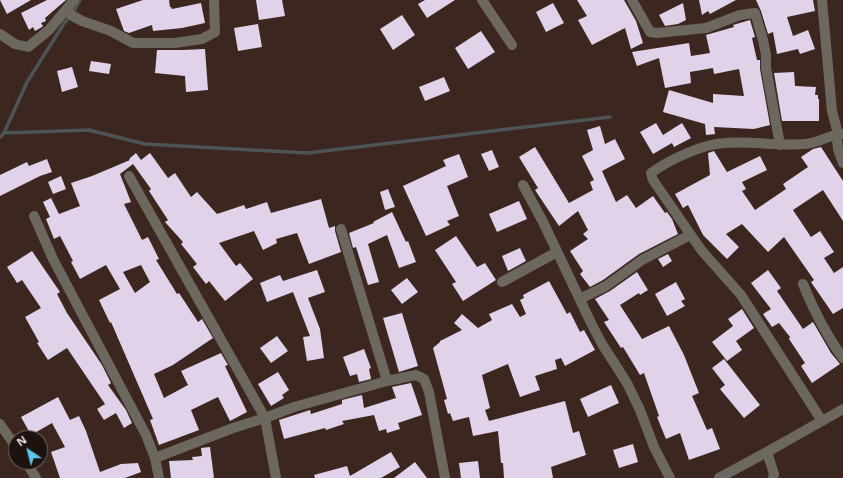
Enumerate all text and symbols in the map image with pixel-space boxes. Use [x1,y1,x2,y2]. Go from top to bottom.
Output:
north arrow [8,430,48,470]
text: N [13,432,29,449]

